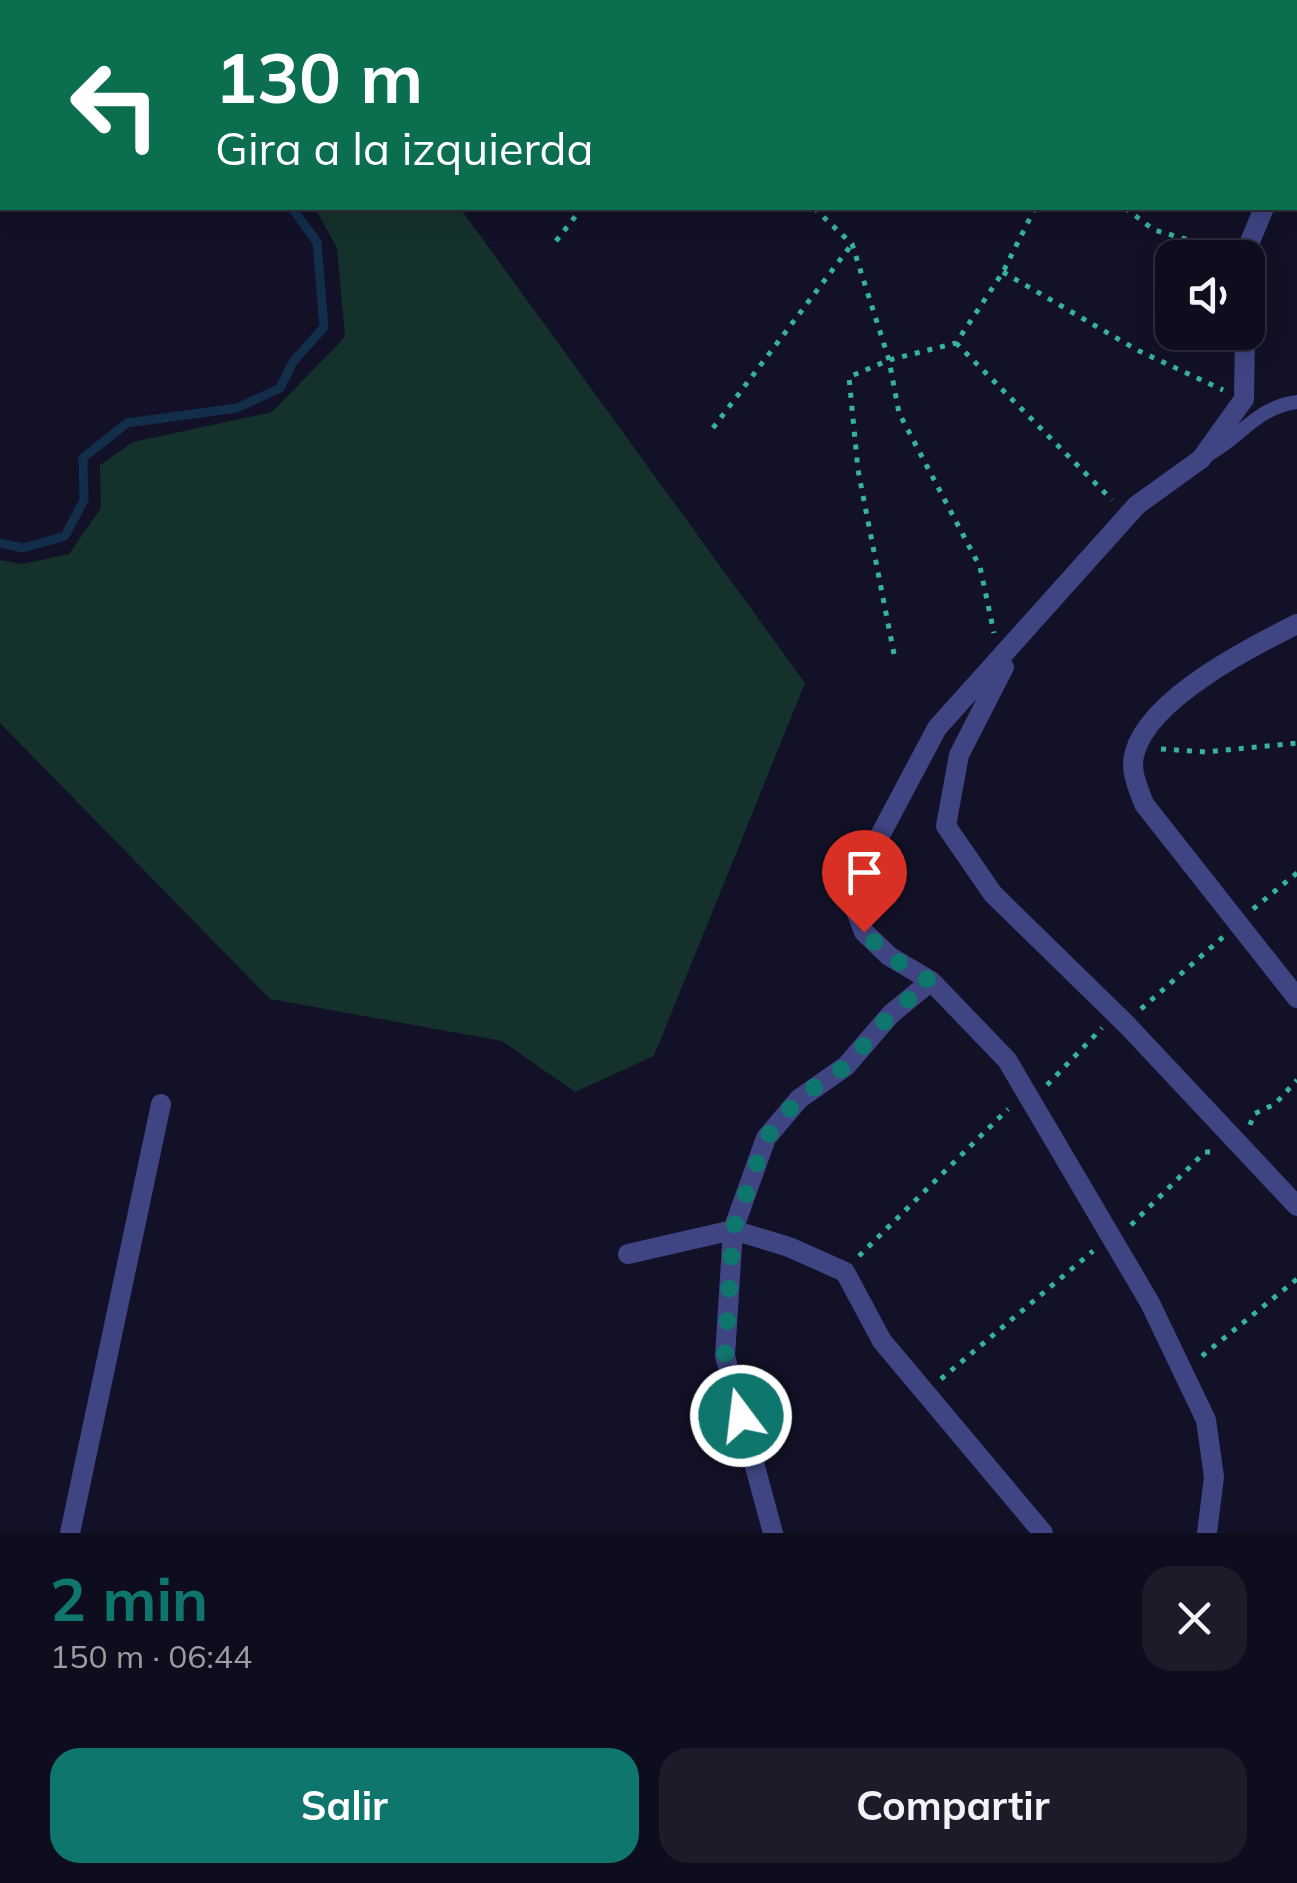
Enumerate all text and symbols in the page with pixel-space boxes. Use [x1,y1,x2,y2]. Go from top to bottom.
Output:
text: 130 m [215,33,423,121]
icon: left [50,40,180,170]
text: Gira a la izquierda [215,120,593,176]
map controls [1155,240,1265,350]
button: sound [1155,240,1265,350]
pin [822,830,907,933]
icon: arrive [837,845,892,900]
position arrow [689,1364,793,1468]
text: 2 min [50,1561,208,1636]
button: close [1142,1566,1247,1671]
text: 150 m · 06:44 [50,1636,252,1676]
button: Salir [50,1748,639,1863]
button: Compartir [659,1748,1247,1863]

